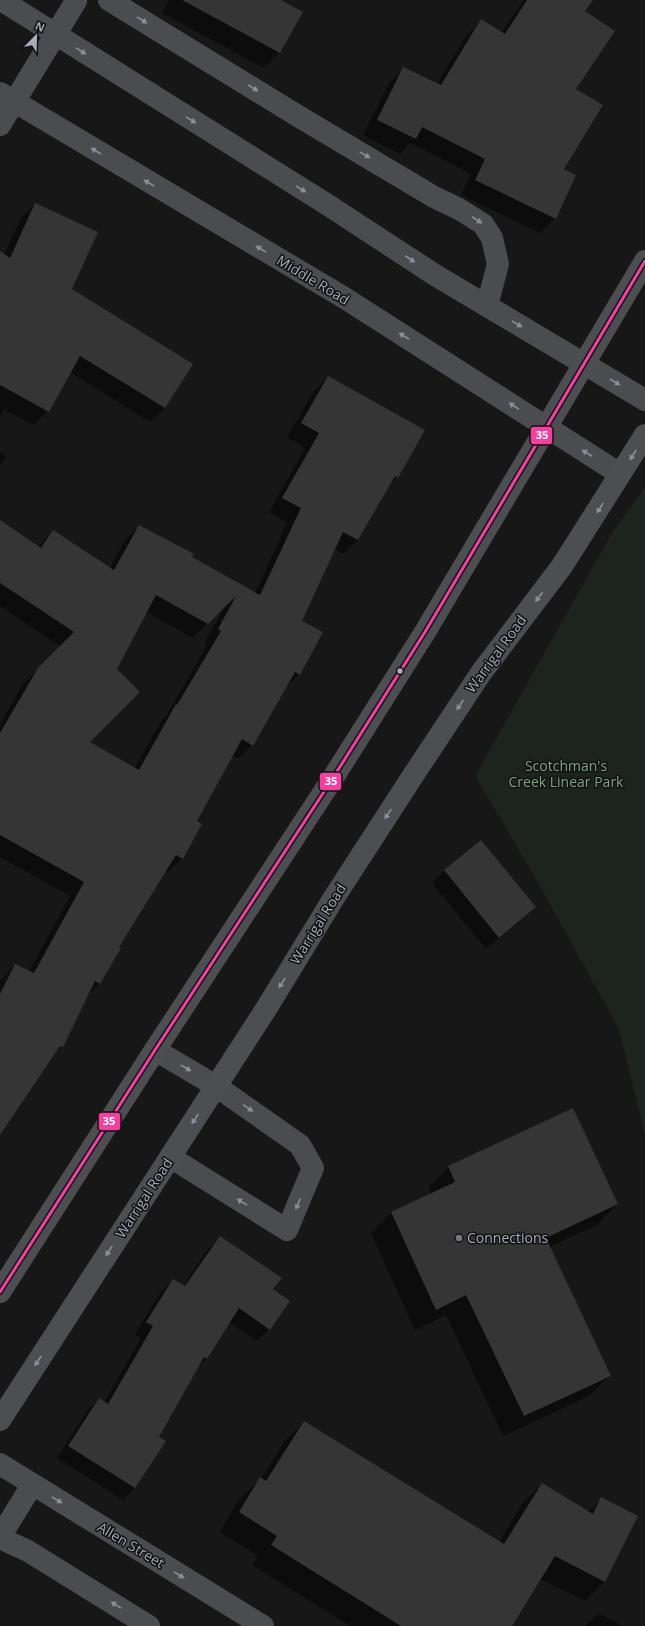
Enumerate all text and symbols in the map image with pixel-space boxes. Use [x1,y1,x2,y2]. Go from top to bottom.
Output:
north arrow [16,16,56,56]
one-way arrow [136,17,148,24]
text: N [33,18,47,35]
one-way arrow [75,47,87,54]
one-way arrow [247,85,259,92]
one-way arrow [186,116,196,124]
one-way arrow [90,148,102,155]
one-way arrow [359,152,371,159]
one-way arrow [143,180,155,187]
one-way arrow [295,185,307,192]
one-way arrow [471,217,483,224]
one-way arrow [255,246,267,253]
street label: Middle Road [273,250,353,309]
one-way arrow [405,255,416,263]
one-way arrow [511,320,523,327]
one-way arrow [398,333,410,340]
one-way arrow [609,378,621,385]
one-way arrow [508,403,520,410]
line badge: 35 [530,426,553,445]
text: 35 [536,427,548,442]
one-way arrow [629,449,636,461]
one-way arrow [581,450,593,457]
one-way arrow [596,502,603,513]
one-way arrow [535,591,543,602]
street label: Warrigal Road [461,611,530,696]
unlabelled marker [395,666,405,676]
one-way arrow [456,699,463,711]
park label: Scotchman's Creek Linear Park [509,756,624,791]
line badge: 35 [319,772,342,791]
text: 35 [325,773,337,788]
one-way arrow [384,809,392,819]
street label: Warrigal Road [285,880,350,968]
one-way arrow [278,977,285,989]
one-way arrow [180,1064,192,1071]
one-way arrow [243,1104,253,1112]
line badge: 35 [98,1112,121,1131]
text: 35 [103,1113,115,1128]
one-way arrow [191,1114,199,1124]
street label: Warrigal Road [111,1154,177,1241]
one-way arrow [237,1198,247,1206]
one-way arrow [294,1199,300,1211]
place label: Connections [467,1228,549,1247]
marker: Connections [454,1233,464,1243]
one-way arrow [105,1246,113,1257]
one-way arrow [35,1355,42,1366]
one-way arrow [52,1496,62,1504]
street label: Allen Street [94,1517,168,1572]
one-way arrow [174,1571,185,1579]
one-way arrow [110,1602,121,1609]

